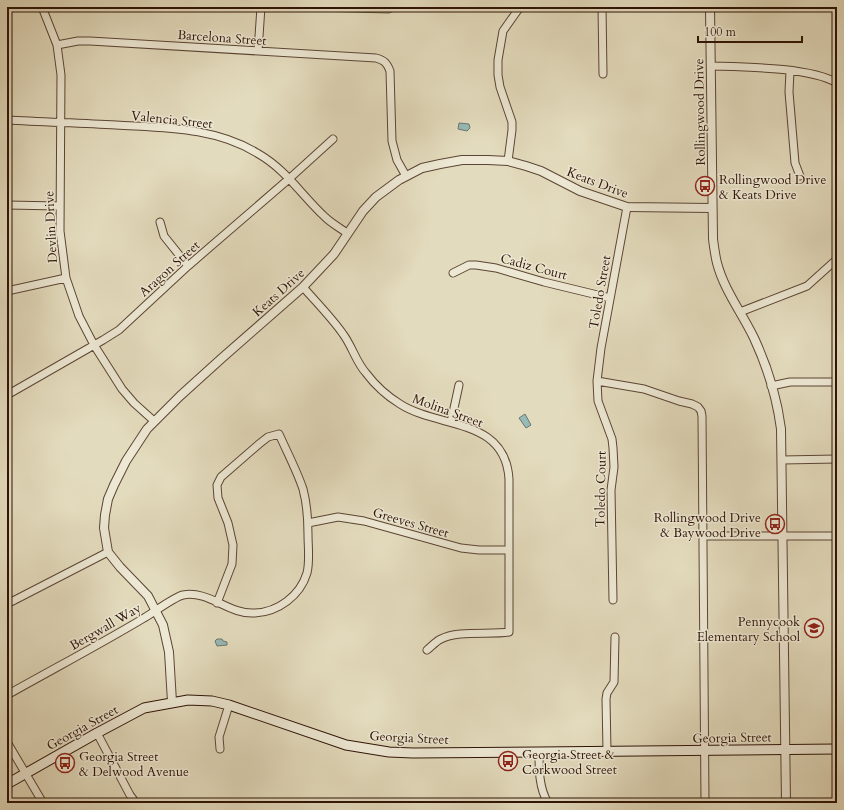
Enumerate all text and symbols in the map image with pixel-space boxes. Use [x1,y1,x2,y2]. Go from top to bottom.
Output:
scale bar [698,18,802,44]
text: 100 m [704,24,737,40]
street label: Barcelona Street [177,26,267,50]
street label: Rollingwood Drive [690,58,710,166]
street label: Valencia Street [130,107,213,133]
street label: Keats Drive [564,163,631,203]
place label: Rollingwood Drive & Keats Drive [719,171,826,204]
bus stop icon: Rollingwood Drive & Keats Drive [694,175,716,197]
street label: Devlin Drive [40,190,62,264]
street label: Aragon Street [135,237,204,301]
street label: Cadiz Court [498,249,569,285]
street label: Toledo Street [585,254,615,330]
street label: Keats Drive [249,264,309,321]
street label: Molina Street [410,390,486,432]
street label: Toledo Court [591,451,611,527]
street label: Greeves Street [371,503,451,542]
place label: Rollingwood Drive & Baywood Drive [654,509,761,542]
bus stop icon: Rollingwood Drive & Baywood Drive [764,513,786,535]
street label: Bergwall Way [66,599,145,655]
place label: Pennycook Elementary School [697,613,801,646]
school or university icon: Pennycook Elementary School [803,617,825,639]
street label: Georgia Street [43,701,122,755]
street label: Georgia Street [369,727,449,749]
street label: Georgia Street [692,728,772,748]
place label: Georgia Street & Corkwood Street [522,746,617,779]
place label: Georgia Street & Delwood Avenue [79,748,189,781]
bus stop icon: Georgia Street & Corkwood Street [497,750,519,772]
bus stop icon: Georgia Street & Delwood Avenue [54,752,76,774]

